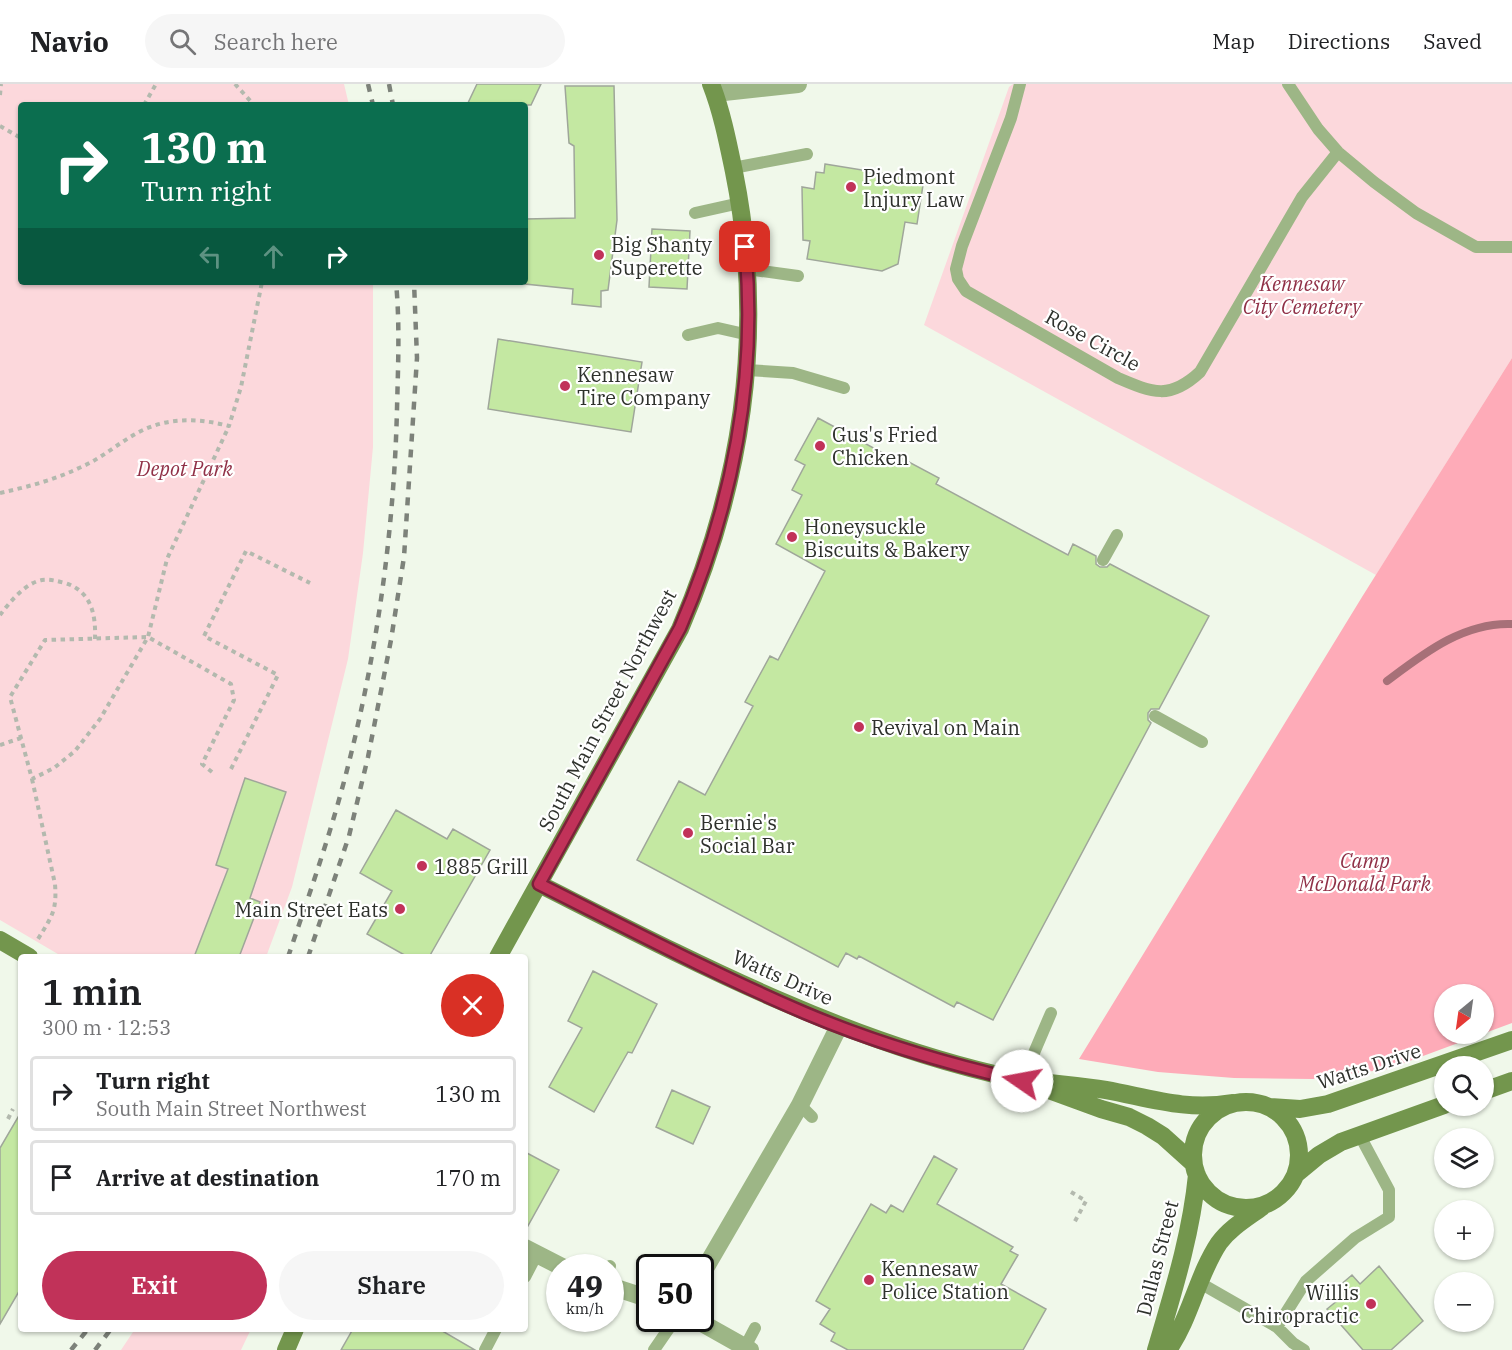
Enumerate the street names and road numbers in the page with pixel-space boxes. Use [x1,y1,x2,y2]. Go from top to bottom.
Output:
street label: Rose Circle [1041,303,1145,377]
street label: South Main Street Northwest [532,584,682,836]
street label: Watts Drive [728,943,838,1011]
street label: Watts Drive [1314,1037,1424,1095]
street label: Dallas Street [1130,1197,1184,1319]

